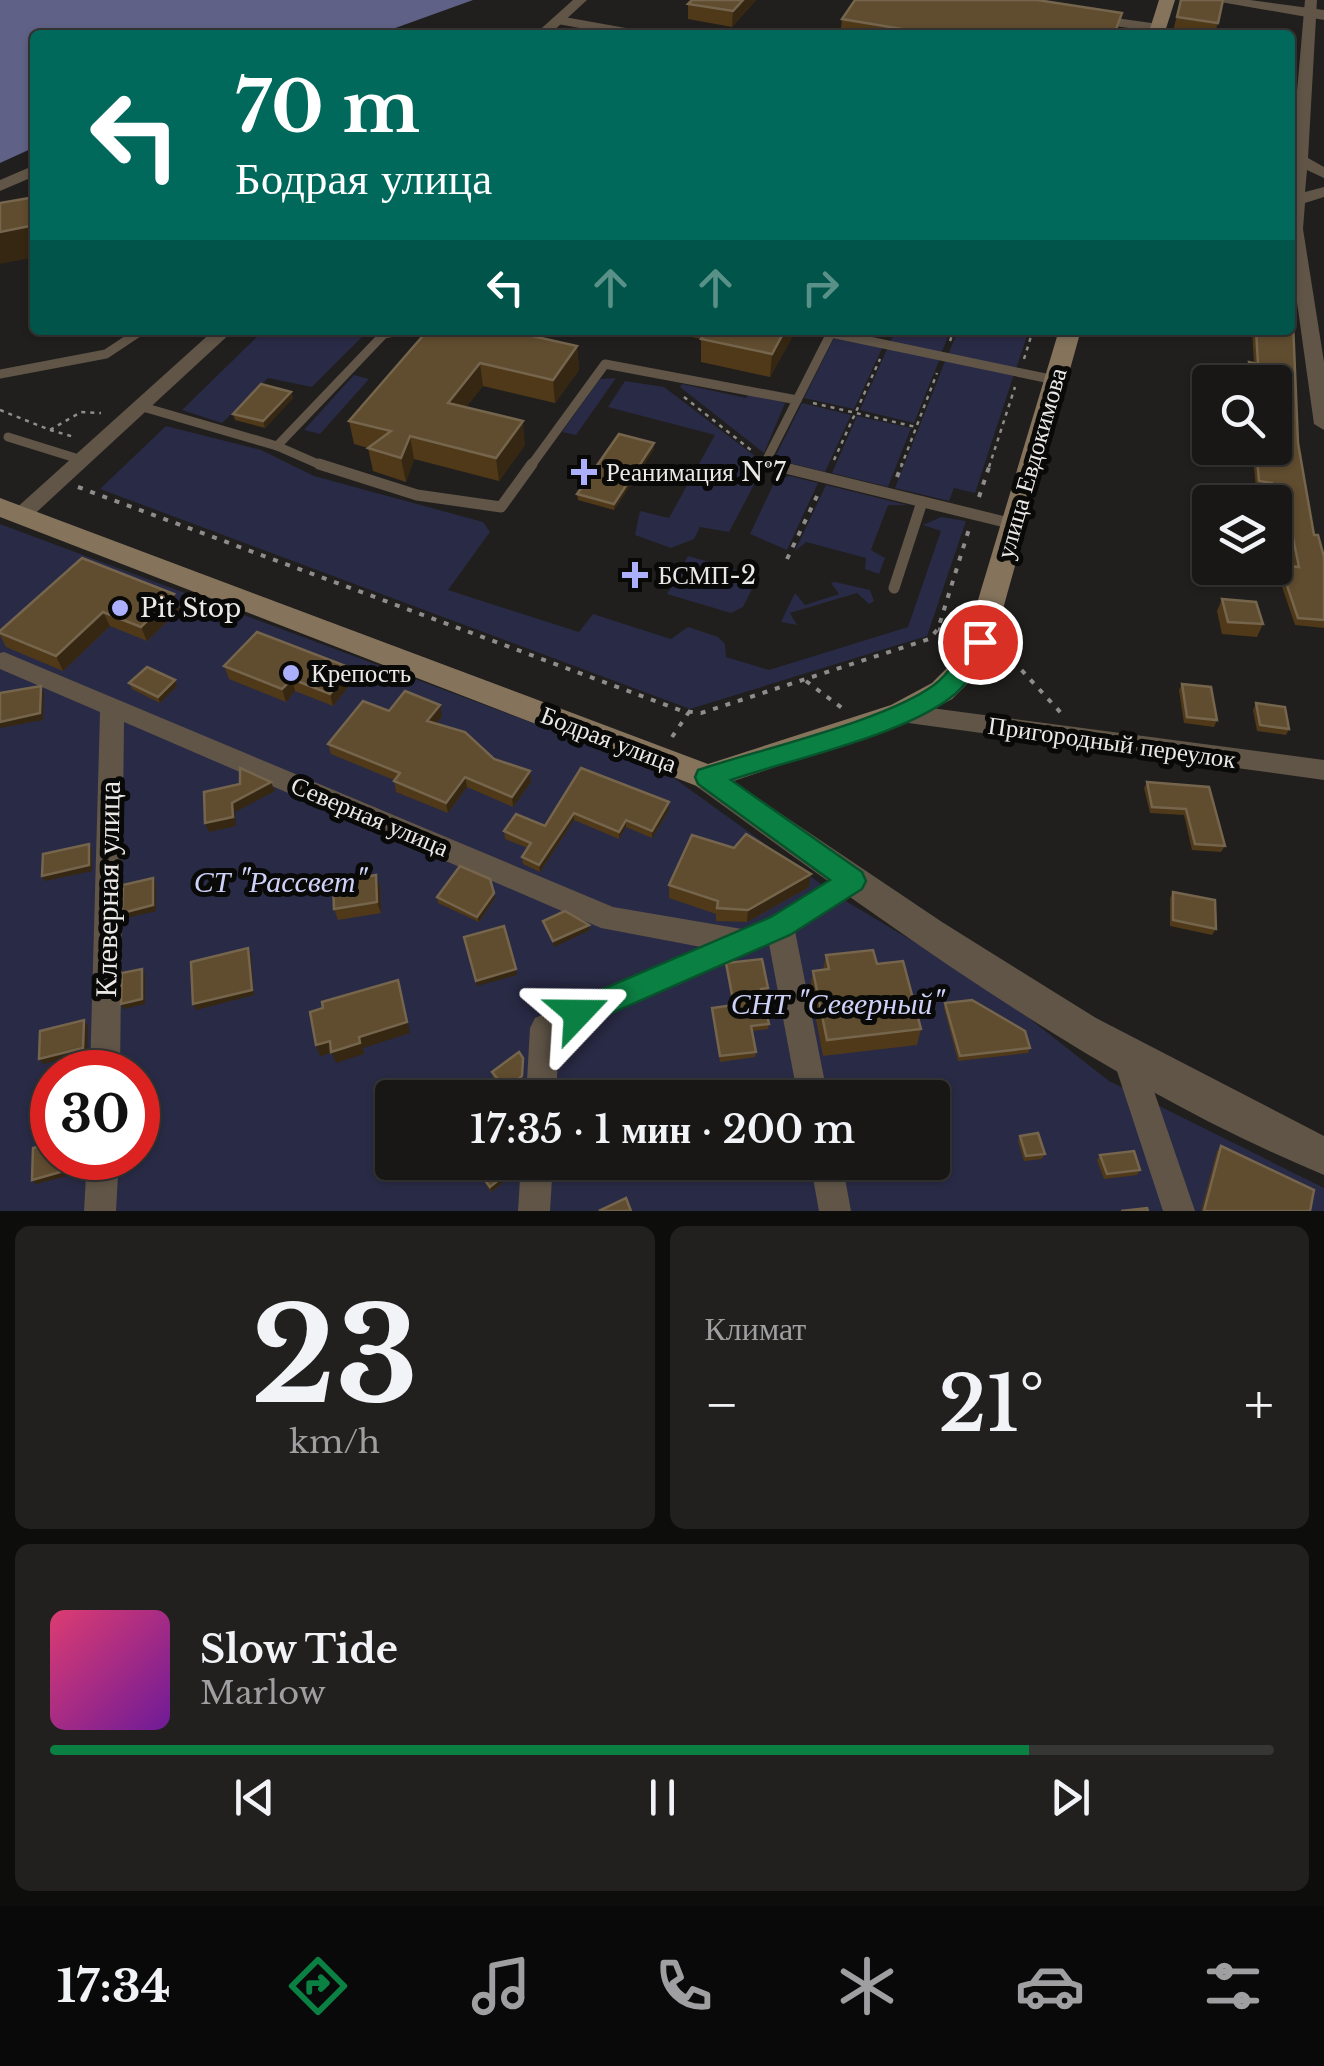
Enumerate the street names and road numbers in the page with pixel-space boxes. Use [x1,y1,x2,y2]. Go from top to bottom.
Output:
street label: улица Евдокимова [989,364,1074,562]
street label: Бодрая улица [537,699,681,780]
street label: Пригородный переулок [986,710,1239,775]
street label: Северная улица [286,769,453,864]
street label: Клеверная улица [87,780,128,998]

